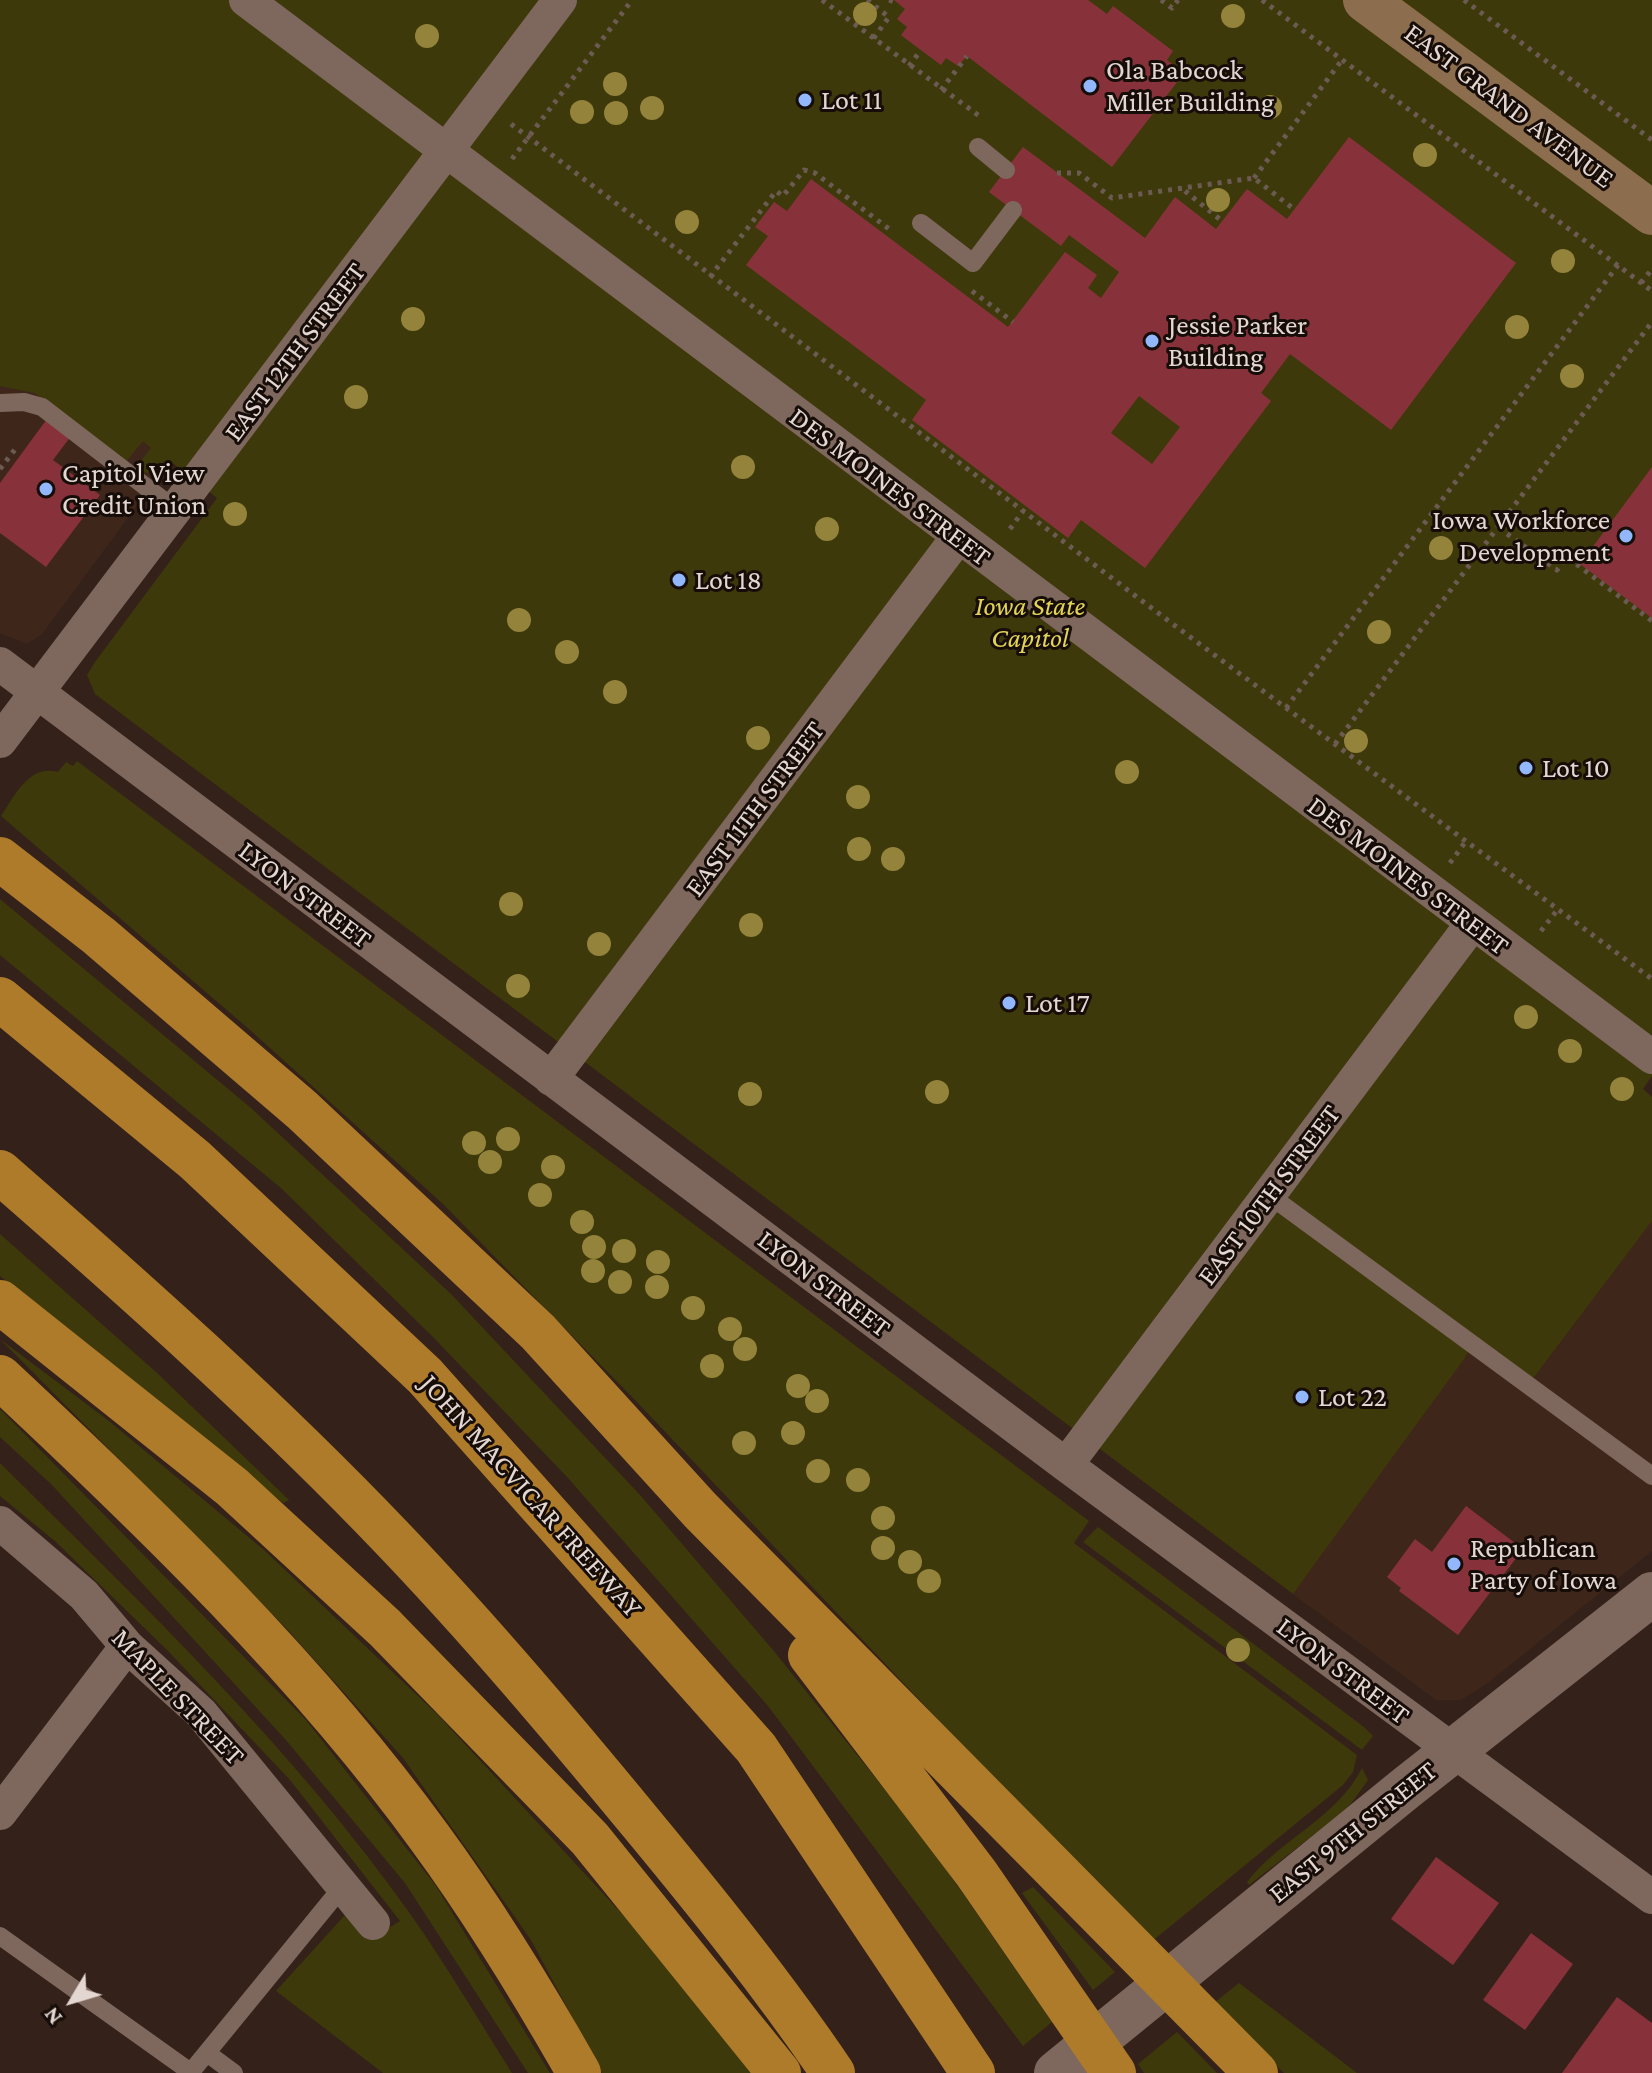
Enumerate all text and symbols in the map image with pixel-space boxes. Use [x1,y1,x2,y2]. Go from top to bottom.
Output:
street label: EAST GRAND AVENUE [1398,16,1620,196]
place label: Ola Babcock Miller Building [1106,53,1274,119]
marker: Ola Babcock Miller Building [1081,77,1099,95]
place label: Lot 11 [821,83,882,117]
marker: Lot 11 [796,91,814,109]
street label: EAST 12TH STREET [217,256,373,448]
place label: Jessie Parker Building [1168,308,1307,374]
marker: Jessie Parker Building [1143,332,1161,350]
street label: DES MOINES STREET [782,400,998,574]
place label: Capitol View Credit Union [62,456,206,522]
marker: Capitol View Credit Union [37,480,55,498]
place label: Iowa Workforce Development [1432,503,1610,569]
marker: Iowa Workforce Development [1617,527,1635,545]
place label: Lot 18 [695,563,762,597]
marker: Lot 18 [670,571,688,589]
park label: Iowa State Capitol [975,589,1085,655]
street label: EAST 11TH STREET [678,715,832,903]
place label: Lot 10 [1542,751,1610,785]
marker: Lot 10 [1517,759,1535,777]
street label: DES MOINES STREET [1300,789,1516,963]
street label: LYON STREET [232,834,378,956]
place label: Lot 17 [1025,986,1090,1020]
marker: Lot 17 [1000,994,1018,1012]
street label: EAST 10TH STREET [1190,1098,1348,1292]
street label: LYON STREET [751,1223,897,1345]
street label: JOHN MACVICAR FREEWAY [413,1367,649,1625]
place label: Lot 22 [1318,1380,1387,1414]
marker: Lot 22 [1293,1388,1311,1406]
place label: Republican Party of Iowa [1470,1531,1617,1597]
marker: Republican Party of Iowa [1445,1555,1463,1573]
street label: LYON STREET [1270,1610,1416,1732]
street label: MAPLE STREET [104,1622,252,1772]
street label: EAST 9TH STREET [1262,1754,1444,1910]
north arrow [32,1961,112,2041]
text: N [38,2002,67,2030]

